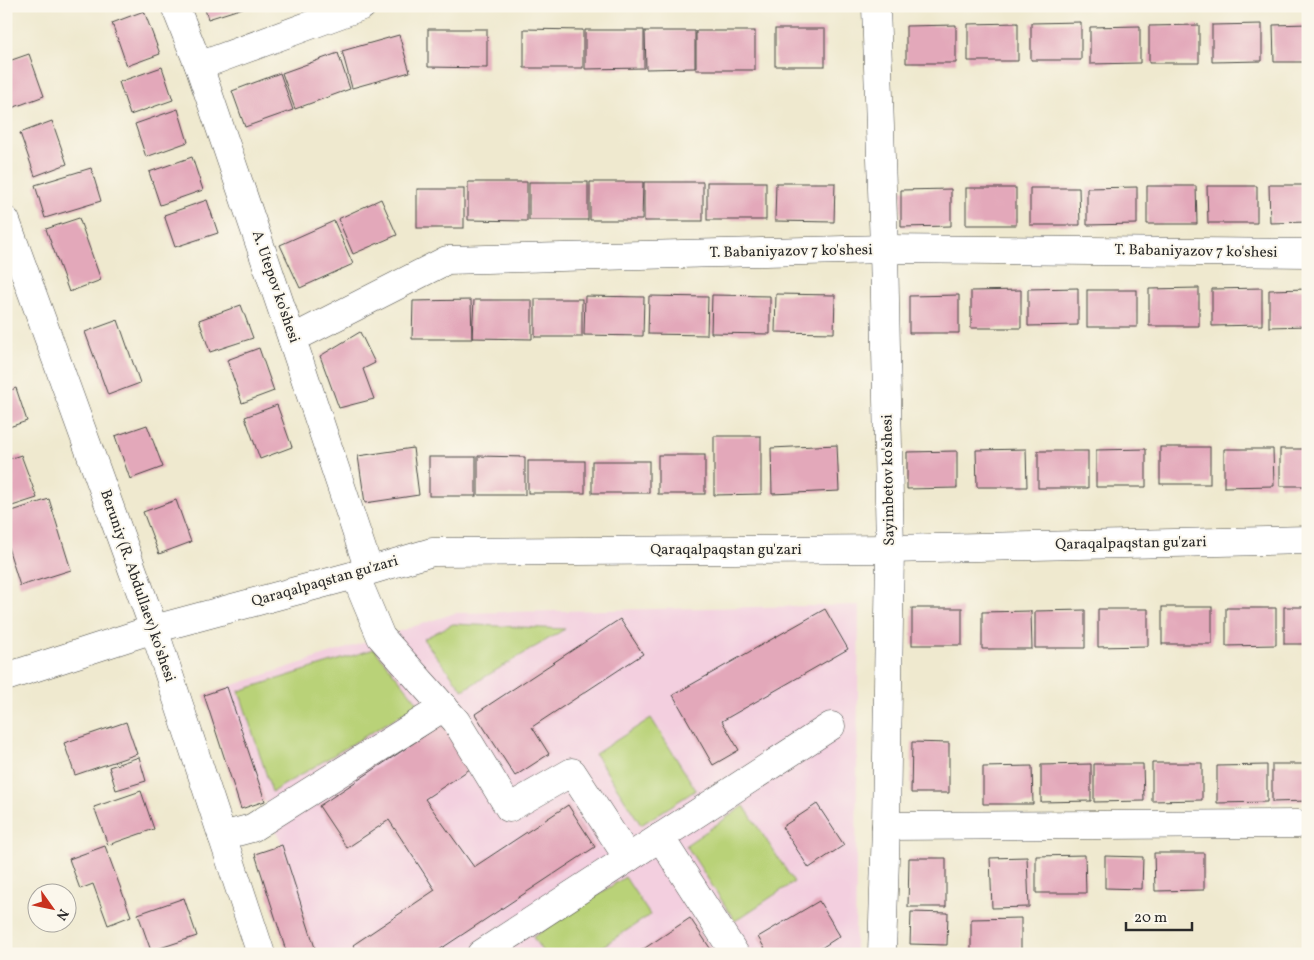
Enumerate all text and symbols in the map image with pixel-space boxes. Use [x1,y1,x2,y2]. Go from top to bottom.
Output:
street label: A. Utepov ko'shesi [246,228,304,346]
street label: T. Babaniyazov 7 ko'shesi [709,240,873,264]
street label: T. Babaniyazov 7 ko'shesi [1114,240,1278,264]
street label: Sayimbetov ko'shesi [877,414,901,546]
street label: Beruniy (R. Abdullaev) ko'shesi [94,487,180,685]
street label: Qaraqalpaqstan gu'zari [1055,532,1207,556]
street label: Qaraqalpaqstan gu'zari [650,540,802,561]
street label: Qaraqalpaqstan gu'zari [249,551,401,613]
north arrow [28,882,78,932]
scale bar [1126,900,1193,932]
text: N [51,905,72,924]
text: 20 m [1134,908,1167,929]

